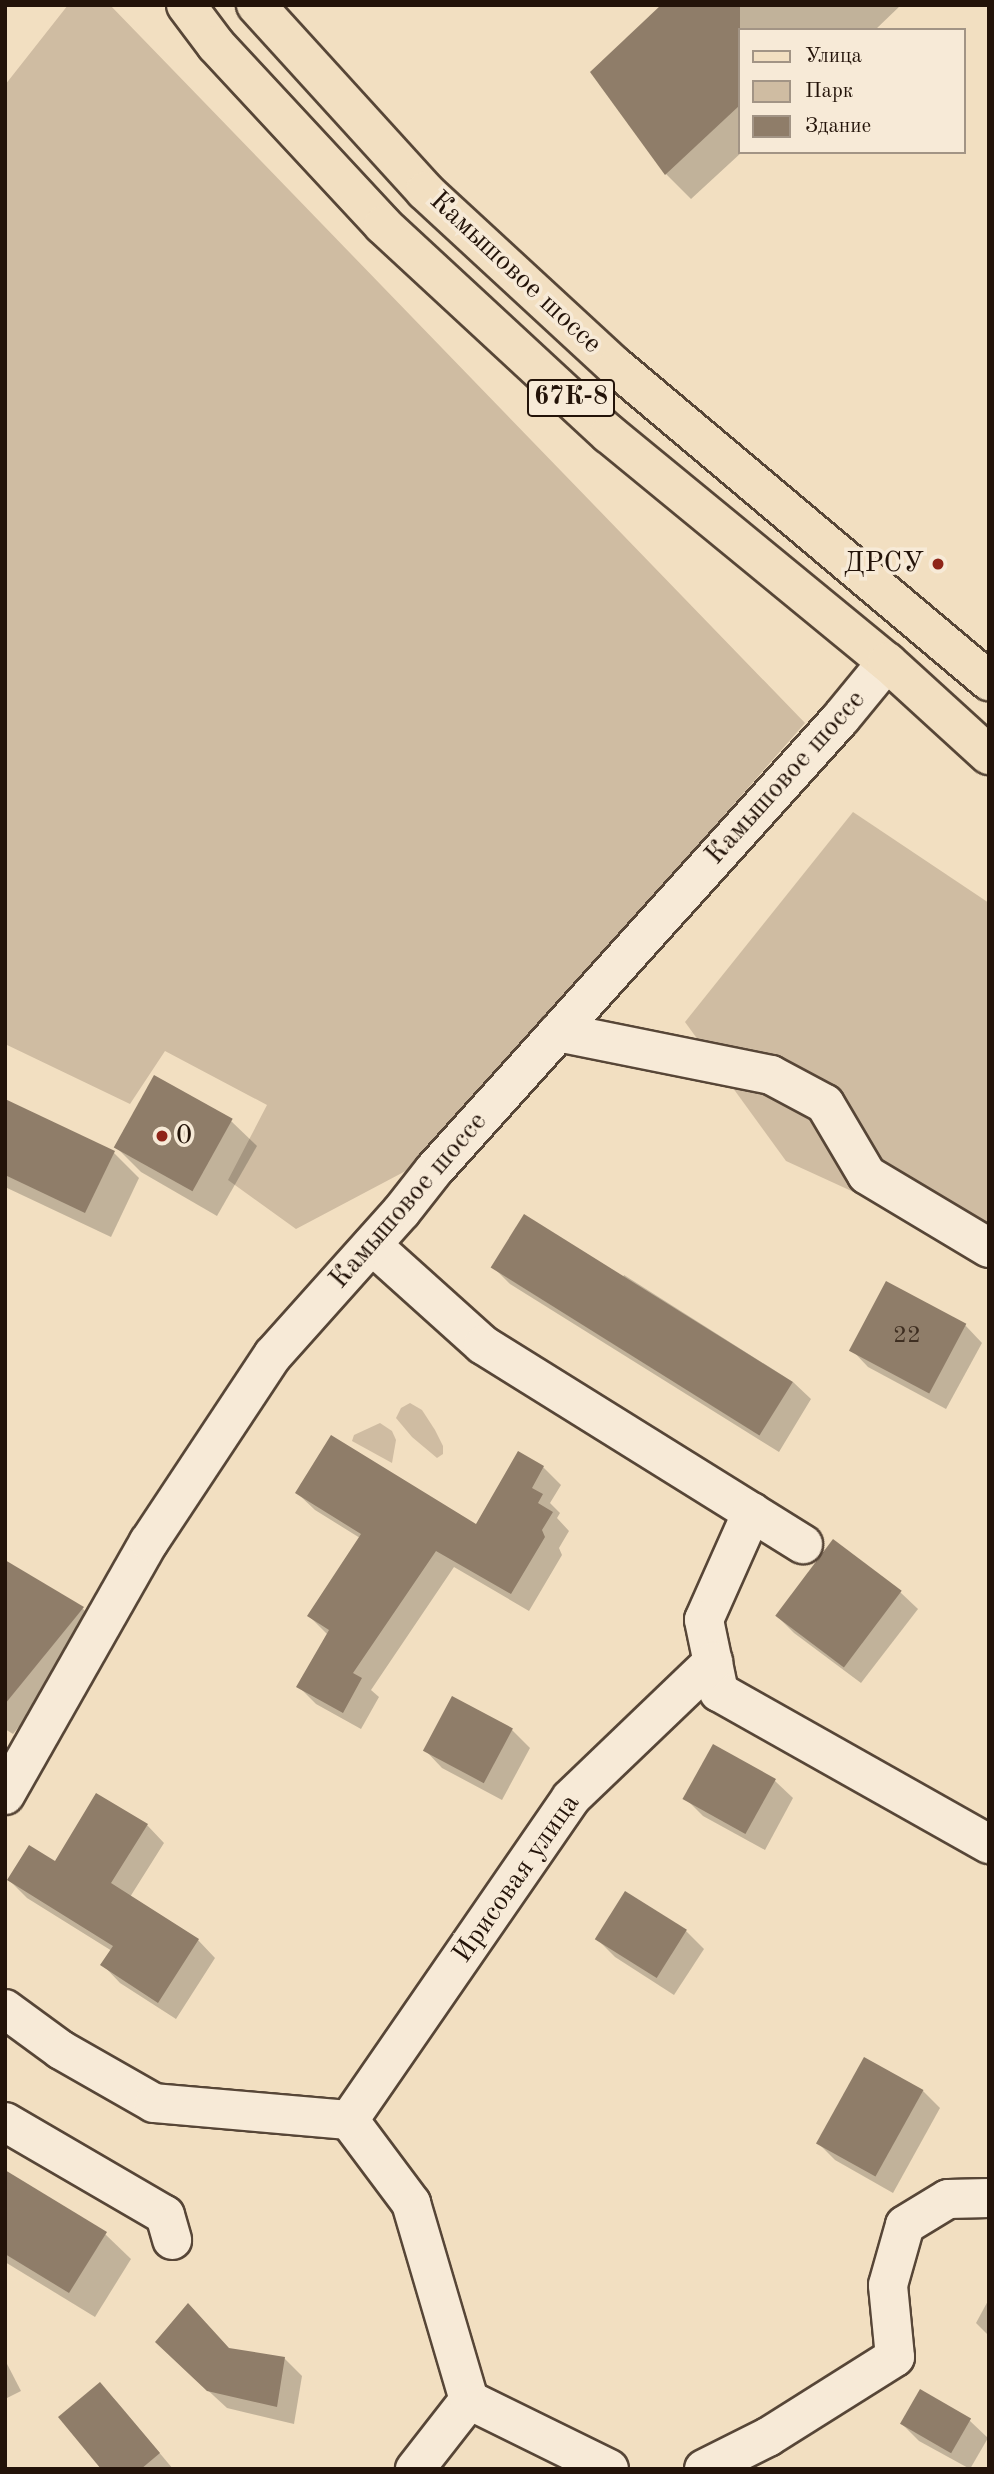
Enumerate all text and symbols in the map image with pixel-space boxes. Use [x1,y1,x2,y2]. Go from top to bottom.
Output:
legend [738,28,966,154]
text: Улица [805,46,862,67]
text: Парк [805,81,853,102]
text: Здание [805,116,871,137]
street label: Камышовое шоссе [422,185,608,361]
road number: 67К-8 [526,376,616,420]
place label: ДРСУ [844,547,924,581]
marker: ДРСУ [930,556,946,572]
street label: Камышовое шоссе [699,684,873,872]
street label: Камышовое шоссе [323,1106,495,1296]
place label: 0 [176,1119,192,1153]
marker: 0 [154,1128,170,1144]
house number: 22 [893,1323,921,1351]
street label: Ирисовая улица [446,1788,588,1970]

